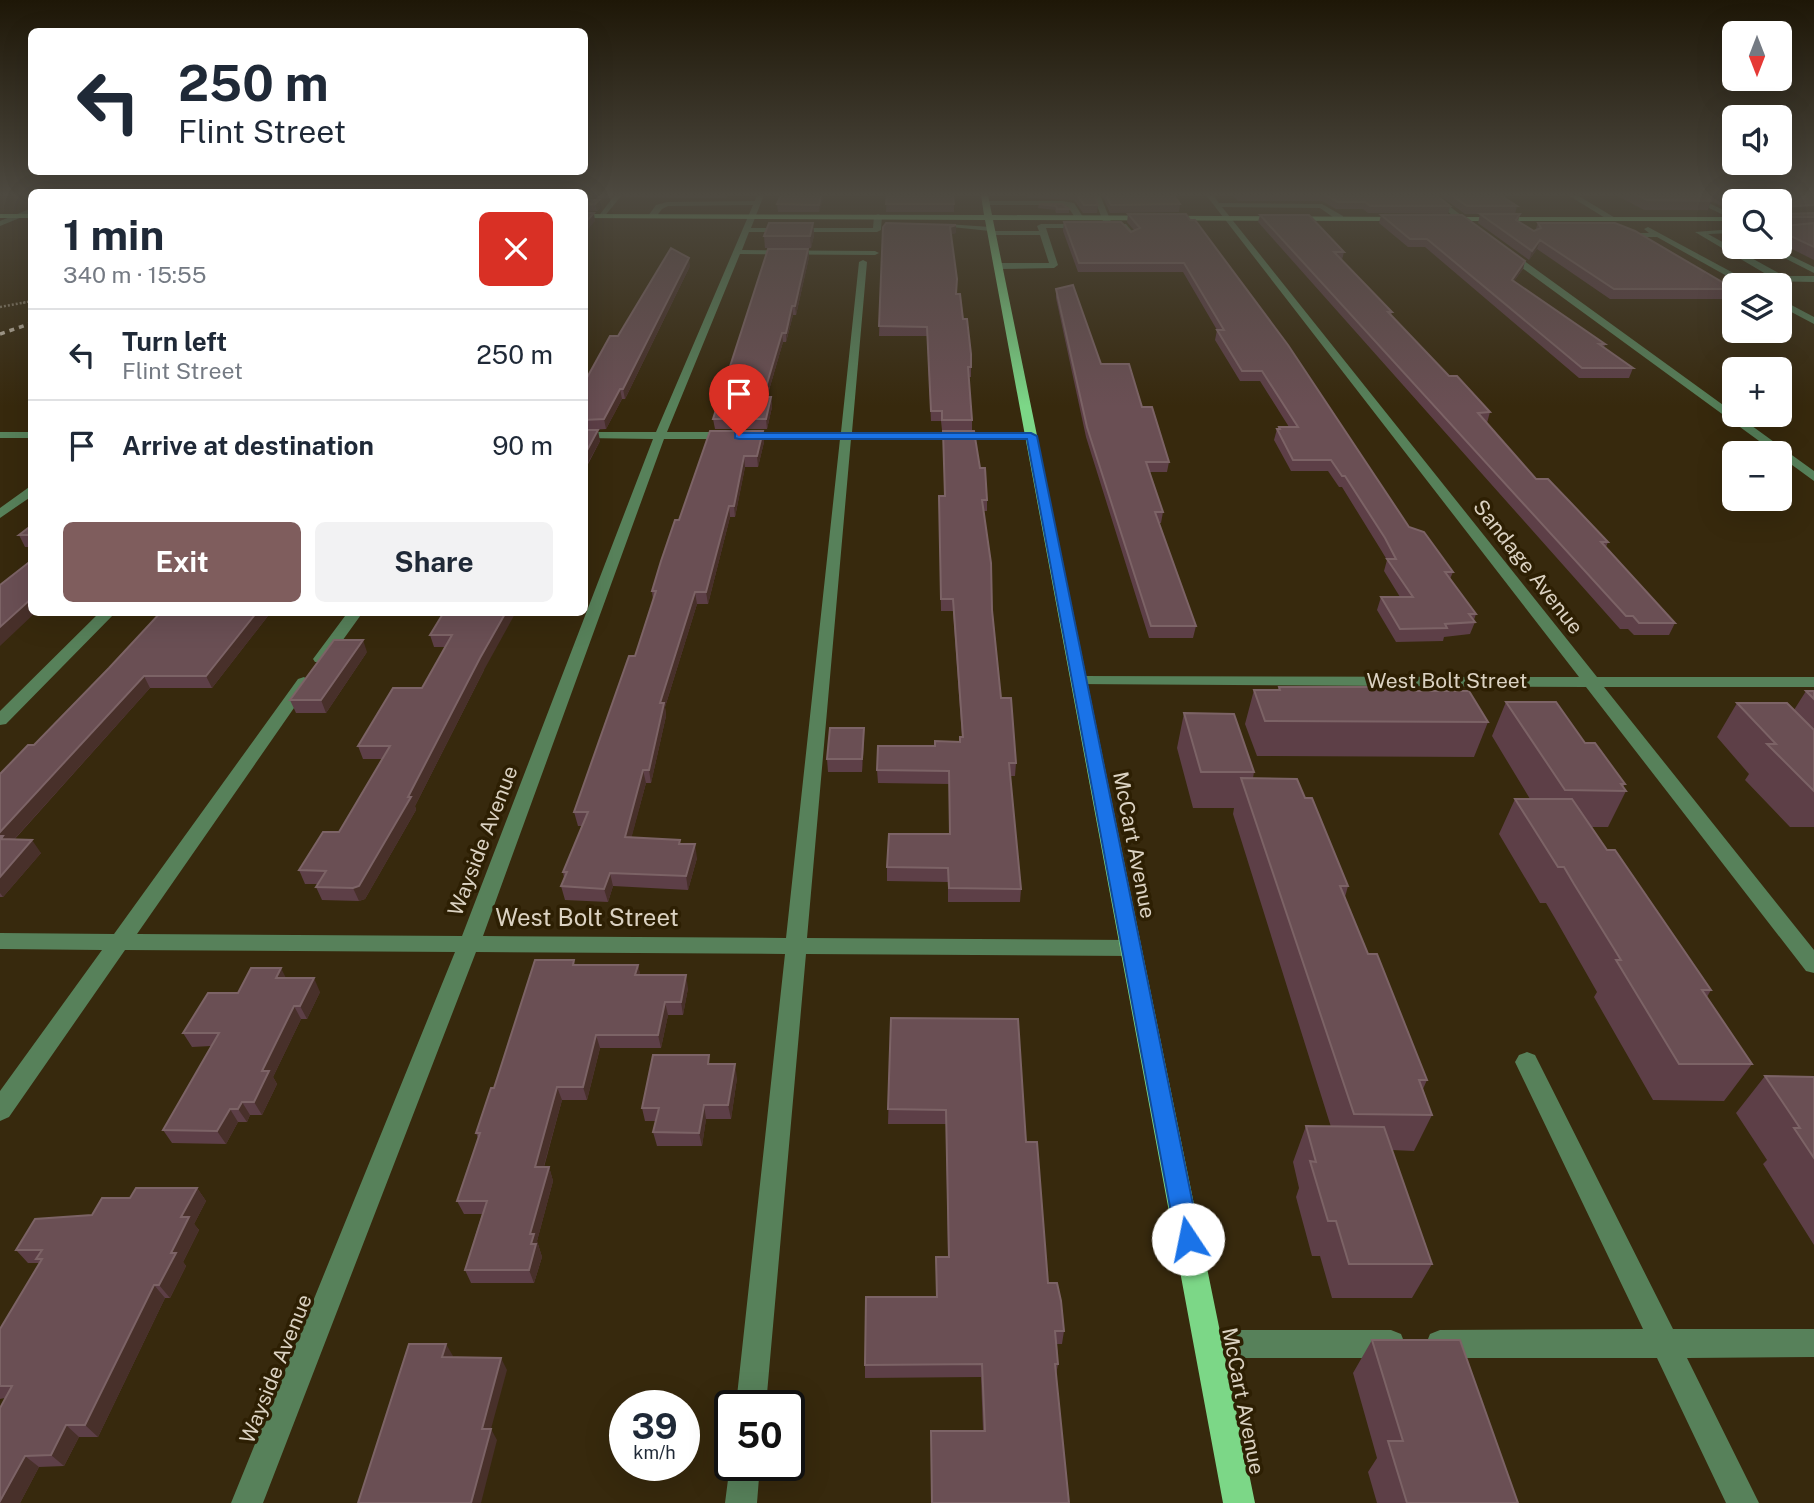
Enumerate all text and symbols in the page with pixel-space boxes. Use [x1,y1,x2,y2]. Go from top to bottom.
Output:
north arrow [1722,21,1792,91]
map controls [1722,21,1792,511]
text: 250 m [178,54,329,112]
icon: left [63,56,154,147]
button: sound [1722,105,1792,175]
text: Flint Street [178,113,346,150]
button: search [1722,189,1792,259]
text: 1 min [63,210,164,259]
button: close [479,212,553,286]
text: 340 m · 15:55 [63,261,207,288]
button: layers [1722,273,1792,343]
text: Turn left [122,326,227,357]
icon: left [63,336,101,374]
text: 250 m [476,339,553,370]
text: Flint Street [122,357,243,384]
button: + [1722,357,1792,427]
pin [709,364,769,436]
icon: arrive [720,375,758,413]
icon: arrive [63,427,101,465]
text: Arrive at destination [122,430,374,461]
text: 90 m [492,430,553,461]
button: − [1722,441,1792,511]
street label: Sandage Avenue [1468,495,1589,639]
button: Exit [63,522,301,602]
button: Share [315,522,553,602]
street label: West Bolt Street [1367,668,1527,693]
street label: Wayside Avenue [442,762,523,919]
street label: McCart Avenue [1108,769,1161,920]
street label: West Bolt Street [495,903,679,931]
position arrow [1151,1202,1225,1276]
street label: Wayside Avenue [234,1291,317,1447]
street label: McCart Avenue [1217,1325,1270,1476]
speed limit sign: 50 [714,1390,805,1481]
text: 39 [631,1406,678,1447]
text: km/h [633,1442,676,1463]

